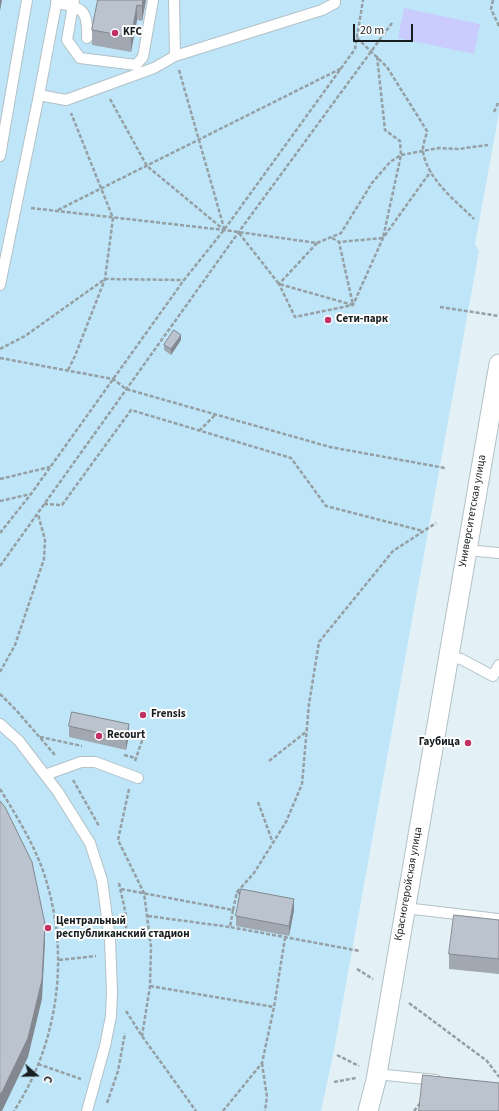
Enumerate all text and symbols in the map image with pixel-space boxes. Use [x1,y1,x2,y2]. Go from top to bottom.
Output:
scale bar [355,16,415,42]
text: 20 m [360,22,384,39]
place label: KFC [123,26,142,40]
marker: KFC [110,28,120,38]
place label: Сети-парк [336,313,388,327]
marker: Сети-парк [323,315,333,325]
street label: Университетская улица [457,454,489,568]
place label: Frensis [151,708,186,722]
marker: Frensis [138,710,148,720]
place label: Recourt [107,729,145,743]
marker: Recourt [94,731,104,741]
place label: Гаубица [419,736,460,750]
marker: Гаубица [463,738,473,748]
street label: Красногеройская улица [392,826,426,942]
place label: Центральный республиканский стадион [56,915,190,941]
marker: Центральный республиканский стадион [43,923,53,933]
north arrow [16,1055,56,1095]
text: С [40,1074,56,1085]

